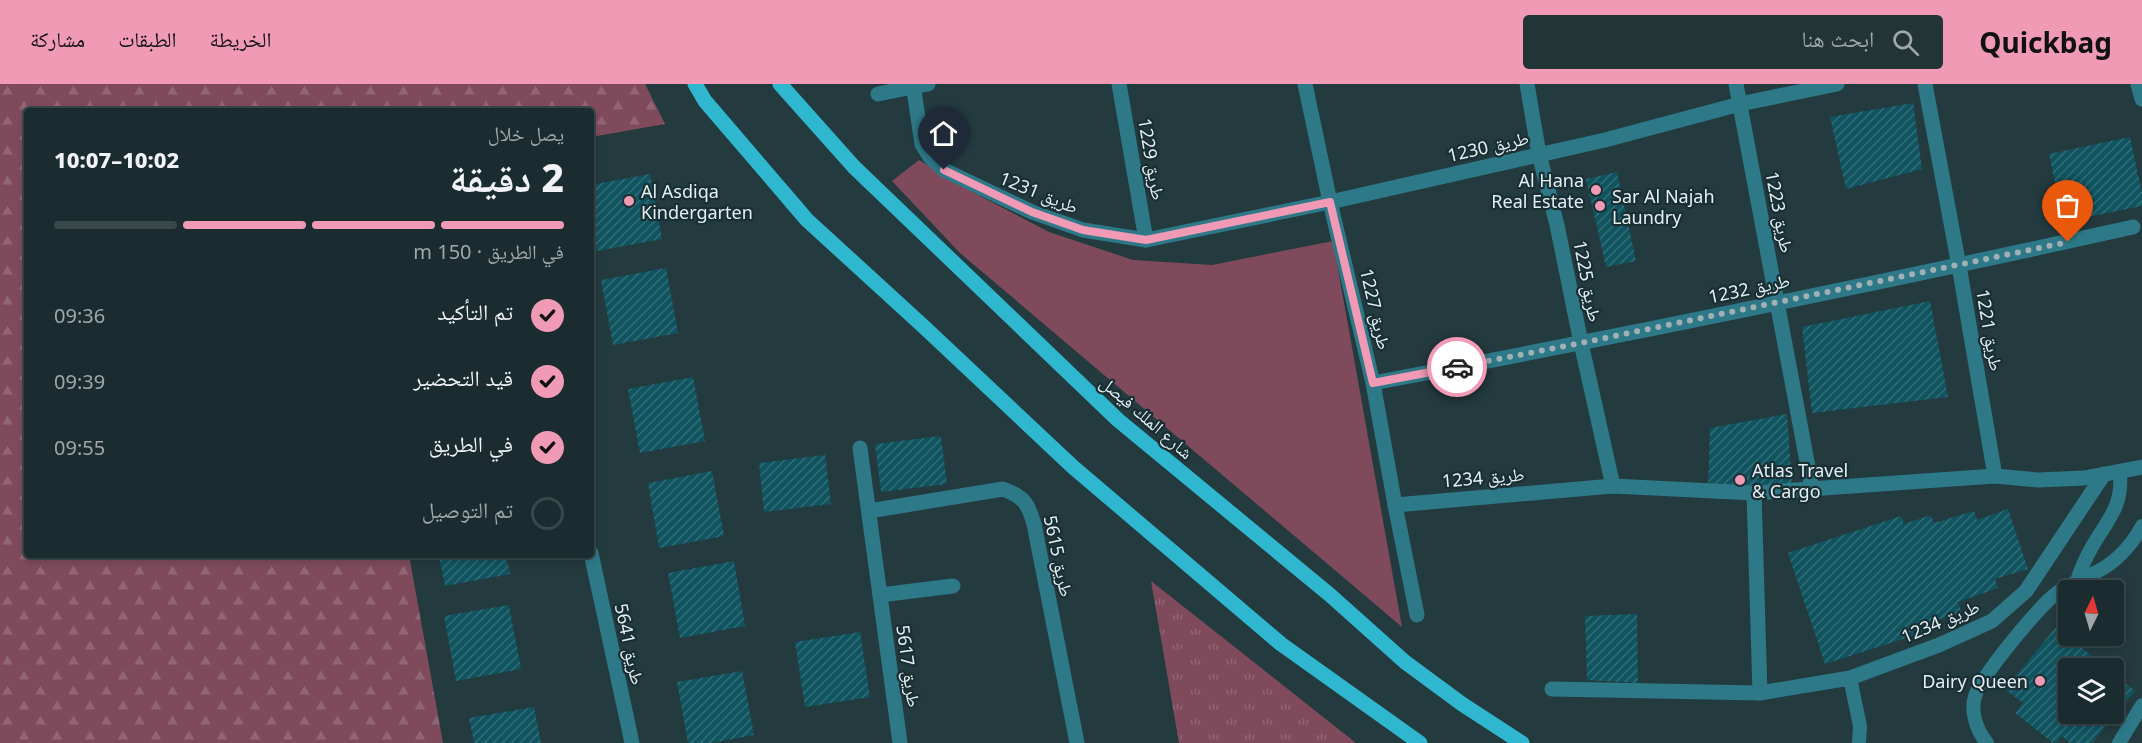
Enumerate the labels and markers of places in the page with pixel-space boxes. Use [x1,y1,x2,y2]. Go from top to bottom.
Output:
pin [918,108,969,170]
place label: Al Hana Real Estate [1491,168,1584,213]
place label: Al Asdiqa Kindergarten [641,179,753,224]
pin [2042,180,2093,242]
marker: Al Hana Real Estate [1589,183,1603,197]
place label: Sar Al Najah Laundry [1612,184,1715,229]
marker: Al Asdiqa Kindergarten [622,194,636,208]
marker: Sar Al Najah Laundry [1593,199,1607,213]
place label: Atlas Travel & Cargo [1752,458,1848,503]
marker: Atlas Travel & Cargo [1733,473,1747,487]
place label: Dairy Queen [1922,669,2028,693]
marker: Dairy Queen [2033,674,2047,688]

